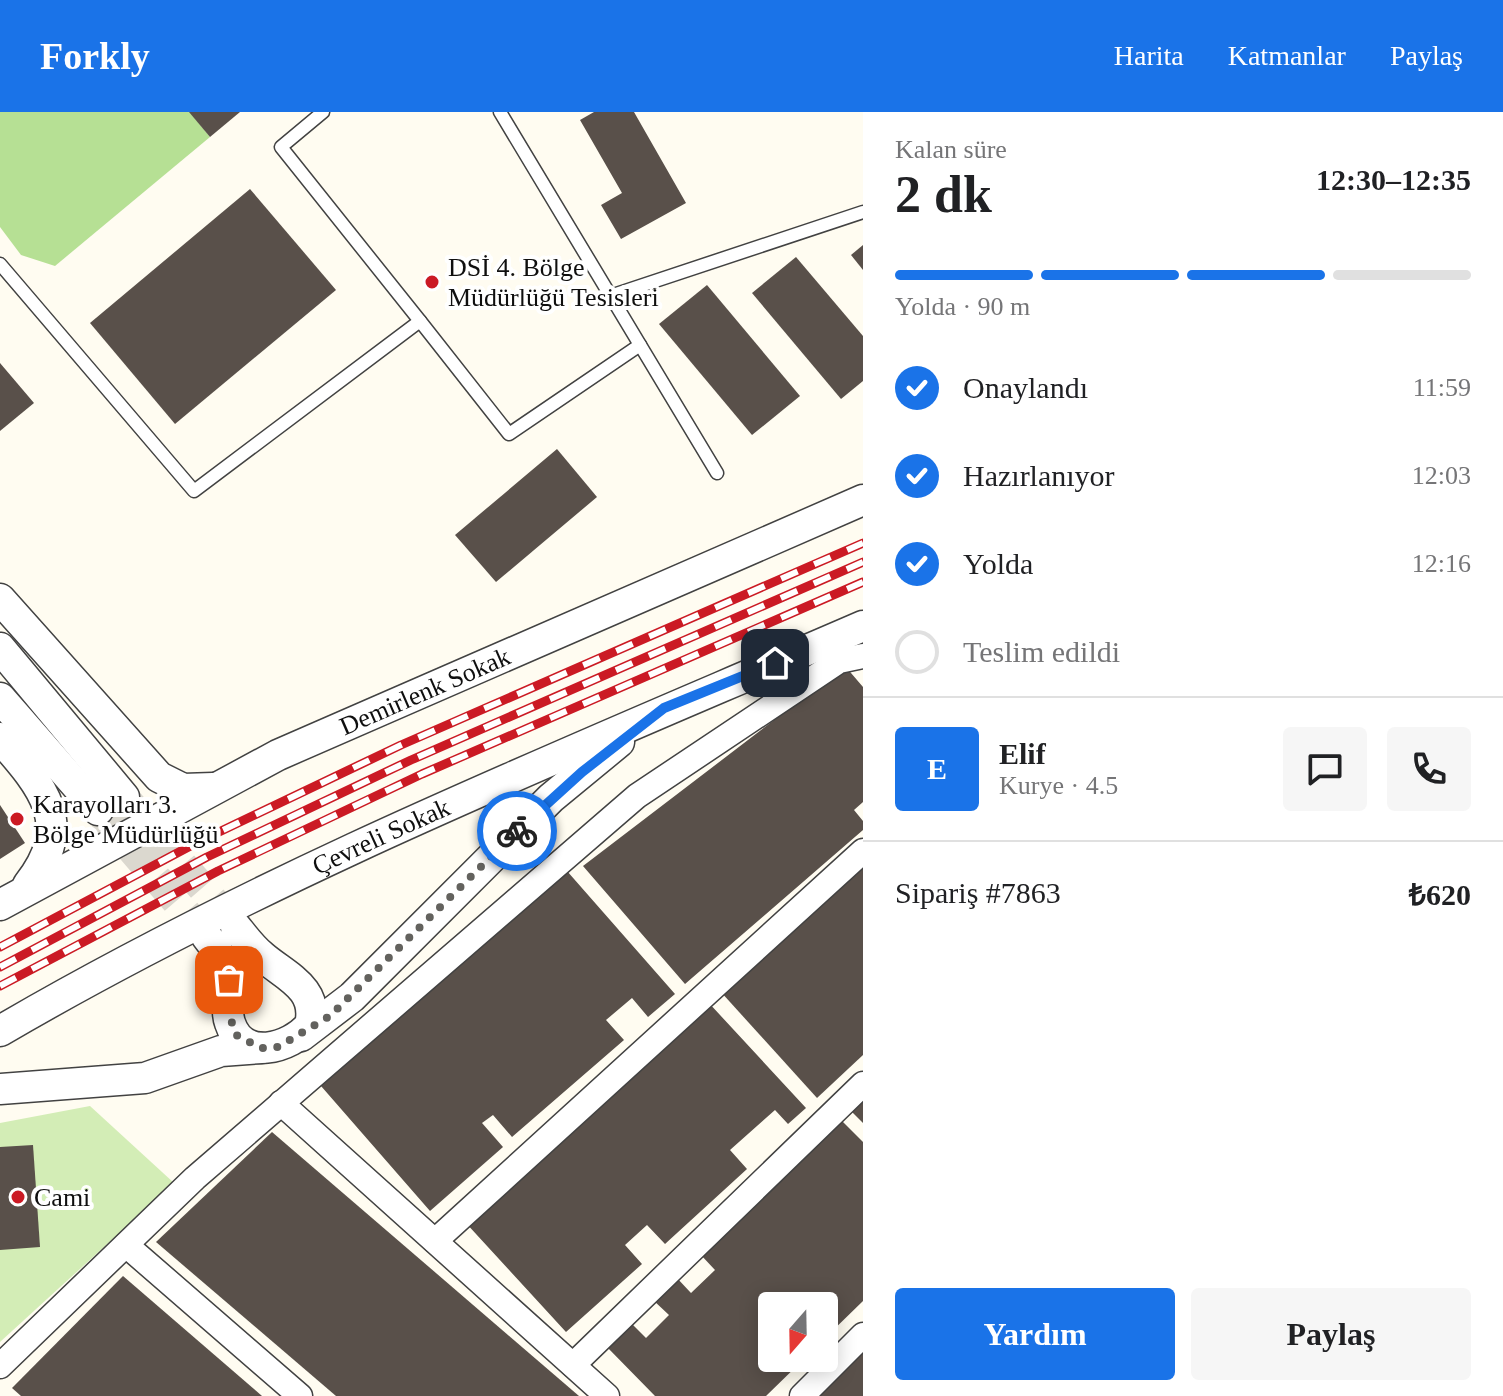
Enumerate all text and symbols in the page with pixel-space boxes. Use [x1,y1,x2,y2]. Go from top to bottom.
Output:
text: Forkly [40,35,150,77]
text: Harita [1114,40,1184,71]
text: Katmanlar [1228,40,1346,71]
text: Paylaş [1390,40,1463,71]
text: Kalan süre [895,135,1007,164]
text: 12:30–12:35 [1316,163,1471,196]
text: 2 dk [895,166,992,223]
place label: DSİ 4. Bölge Müdürlüğü Tesisleri [448,253,659,312]
marker: DSİ 4. Bölge Müdürlüğü Tesisleri [423,273,441,291]
text: Yolda · 90 m [895,292,1030,321]
icon: check [895,366,939,410]
text: Onaylandı [963,371,1088,404]
text: 11:59 [1413,373,1471,402]
icon: check [895,454,939,498]
text: Hazırlanıyor [963,459,1115,492]
text: 12:03 [1412,461,1471,490]
icon: check [895,542,939,586]
text: Yolda [963,547,1033,580]
text: 12:16 [1412,549,1471,578]
pin [741,629,809,697]
text: Teslim edildi [963,635,1120,668]
icon: home [753,641,797,685]
street label: Demirlenk Sokak [335,642,515,741]
button: chat [1283,727,1367,811]
button: phone [1387,727,1471,811]
text: Elif [999,737,1046,770]
text: E [927,752,947,785]
text: Kurye · 4.5 [999,771,1118,800]
place label: Karayolları 3. Bölge Müdürlüğü [33,790,219,849]
courier [477,791,557,871]
street label: Çevreli Sokak [308,793,454,881]
icon: bike [495,809,539,853]
marker: Karayolları 3. Bölge Müdürlüğü [8,810,26,828]
text: Sipariş #7863 [895,876,1061,909]
text: ₺620 [1409,878,1471,911]
pin [195,946,263,1014]
icon: bag [207,958,251,1002]
place label: Cami [34,1183,90,1212]
marker: Cami [9,1188,27,1206]
button: Yardım [895,1288,1175,1380]
button: Paylaş [1191,1288,1471,1380]
north arrow [758,1292,838,1372]
map controls [758,1292,838,1372]

